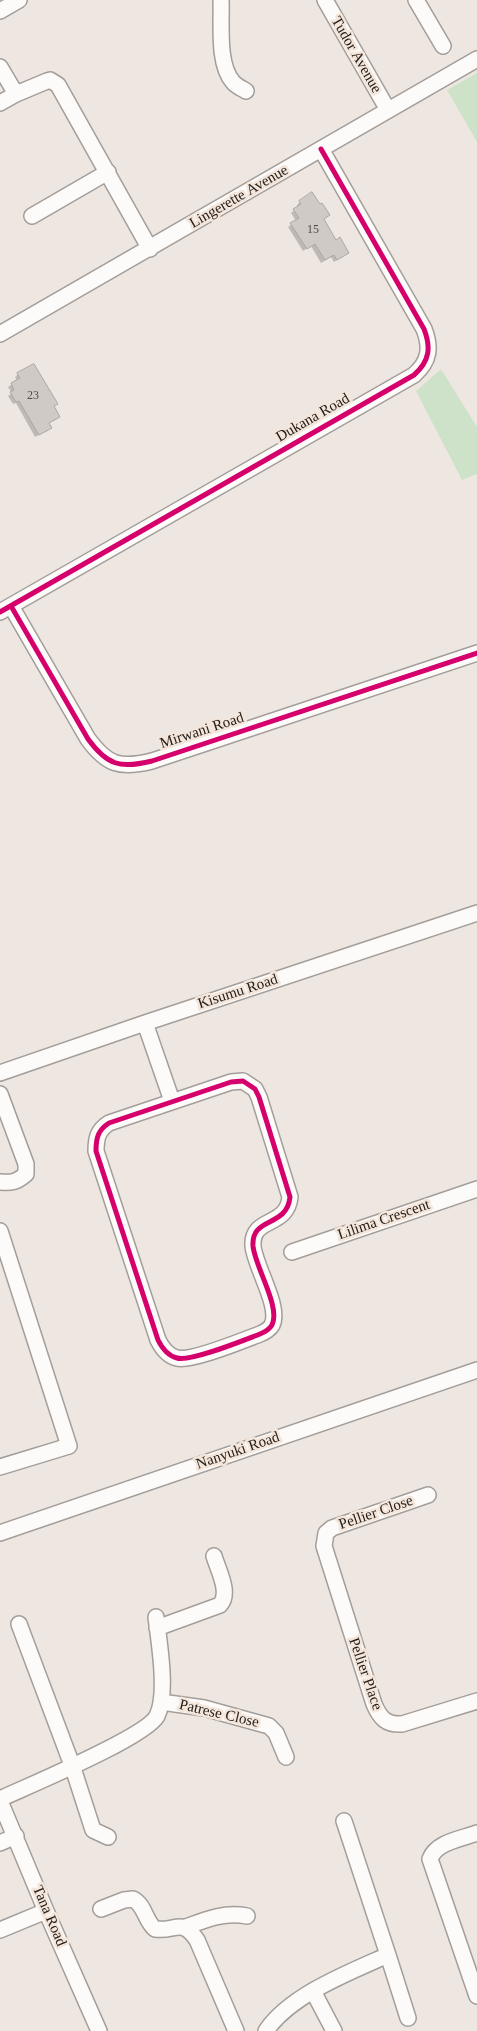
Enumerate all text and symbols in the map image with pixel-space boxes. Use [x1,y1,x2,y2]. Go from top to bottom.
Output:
street label: Tudor Avenue [327,14,385,96]
street label: Lingerette Avenue [186,161,292,233]
house number: 15 [307,223,319,237]
house number: 23 [27,389,39,403]
street label: Dukana Road [273,390,353,446]
street label: Mirwani Road [158,709,246,753]
street label: Kisumu Road [196,971,280,1013]
street label: Lilima Crescent [336,1196,432,1244]
street label: Nanyuki Road [194,1428,282,1474]
street label: Pellier Close [337,1492,415,1534]
street label: Pellier Place [344,1635,386,1713]
street label: Patrese Close [177,1696,261,1732]
street label: Tana Road [28,1883,70,1949]

